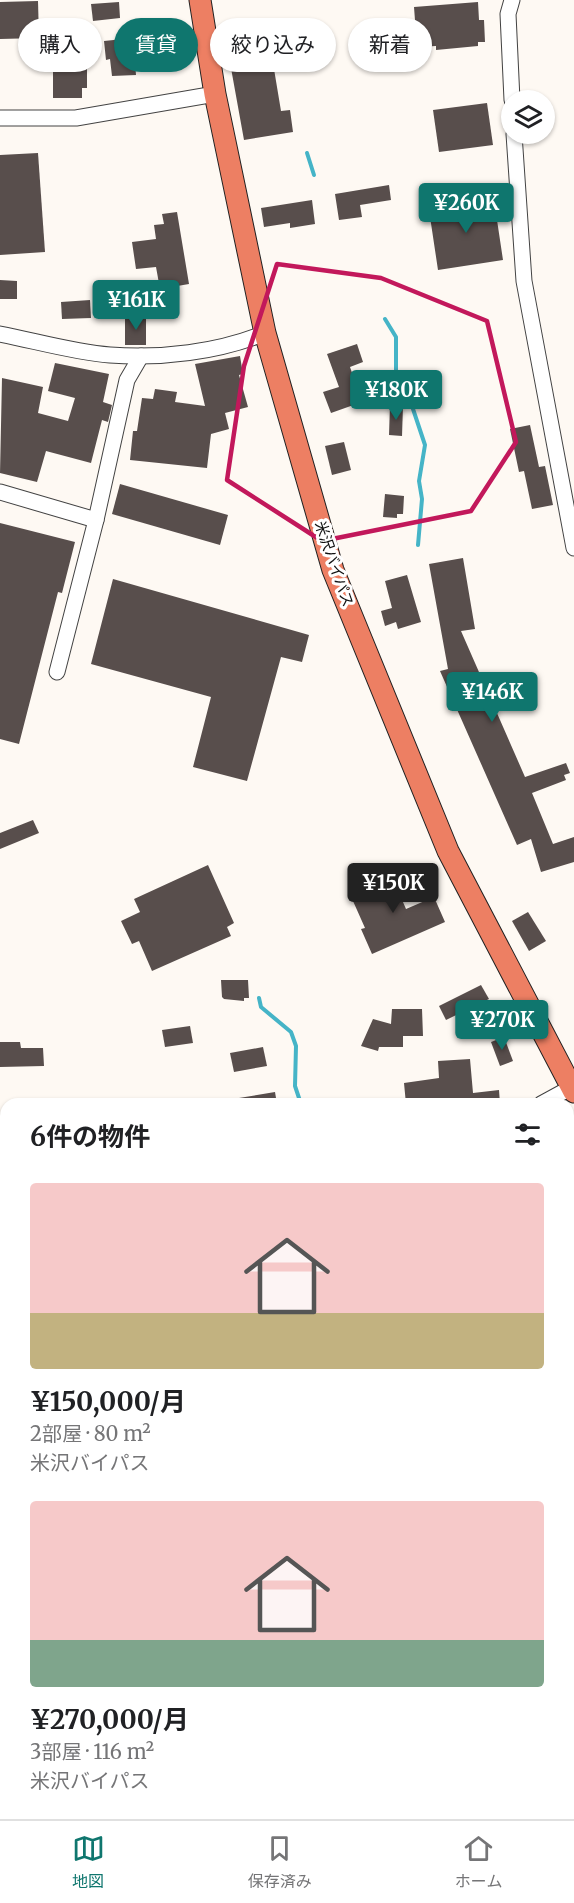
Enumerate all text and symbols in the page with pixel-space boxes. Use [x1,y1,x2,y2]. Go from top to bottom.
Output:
chip: 購入 [18,18,102,72]
chip: 賃貸 [114,18,198,72]
chip: 絞り込み [210,18,336,72]
chip: 新着 [348,18,432,72]
map controls [501,90,555,144]
button: layers [501,90,555,144]
pin: ¥260K [424,183,508,234]
text: ¥260K [433,190,499,215]
pin: ¥161K [94,280,178,331]
text: ¥161K [107,287,165,312]
pin: ¥180K [354,370,438,421]
text: ¥180K [364,377,428,402]
street label: 米沢バイパス [311,518,358,609]
pin: ¥146K [450,672,534,723]
text: ¥146K [461,679,523,704]
pin: ¥150K [351,863,435,914]
text: ¥150K [361,870,425,895]
pin: ¥270K [460,1000,544,1051]
text: ¥270K [469,1007,535,1032]
icon: filters [511,1118,544,1151]
text: 6件の物件 [30,1120,150,1153]
icon: home [233,1222,341,1330]
text: ¥150,000/月 [30,1385,186,1418]
text: 2部屋 · 80 m² [30,1421,151,1446]
text: 米沢バイパス [30,1450,150,1475]
icon: home [233,1540,341,1648]
text: ¥270,000/月 [30,1703,189,1736]
text: 3部屋 · 116 m² [30,1739,154,1764]
text: 米沢バイパス [30,1768,150,1793]
tab: 地図 [72,1832,105,1892]
tab: 保存済み [248,1832,312,1892]
tab: ホーム [455,1832,502,1892]

